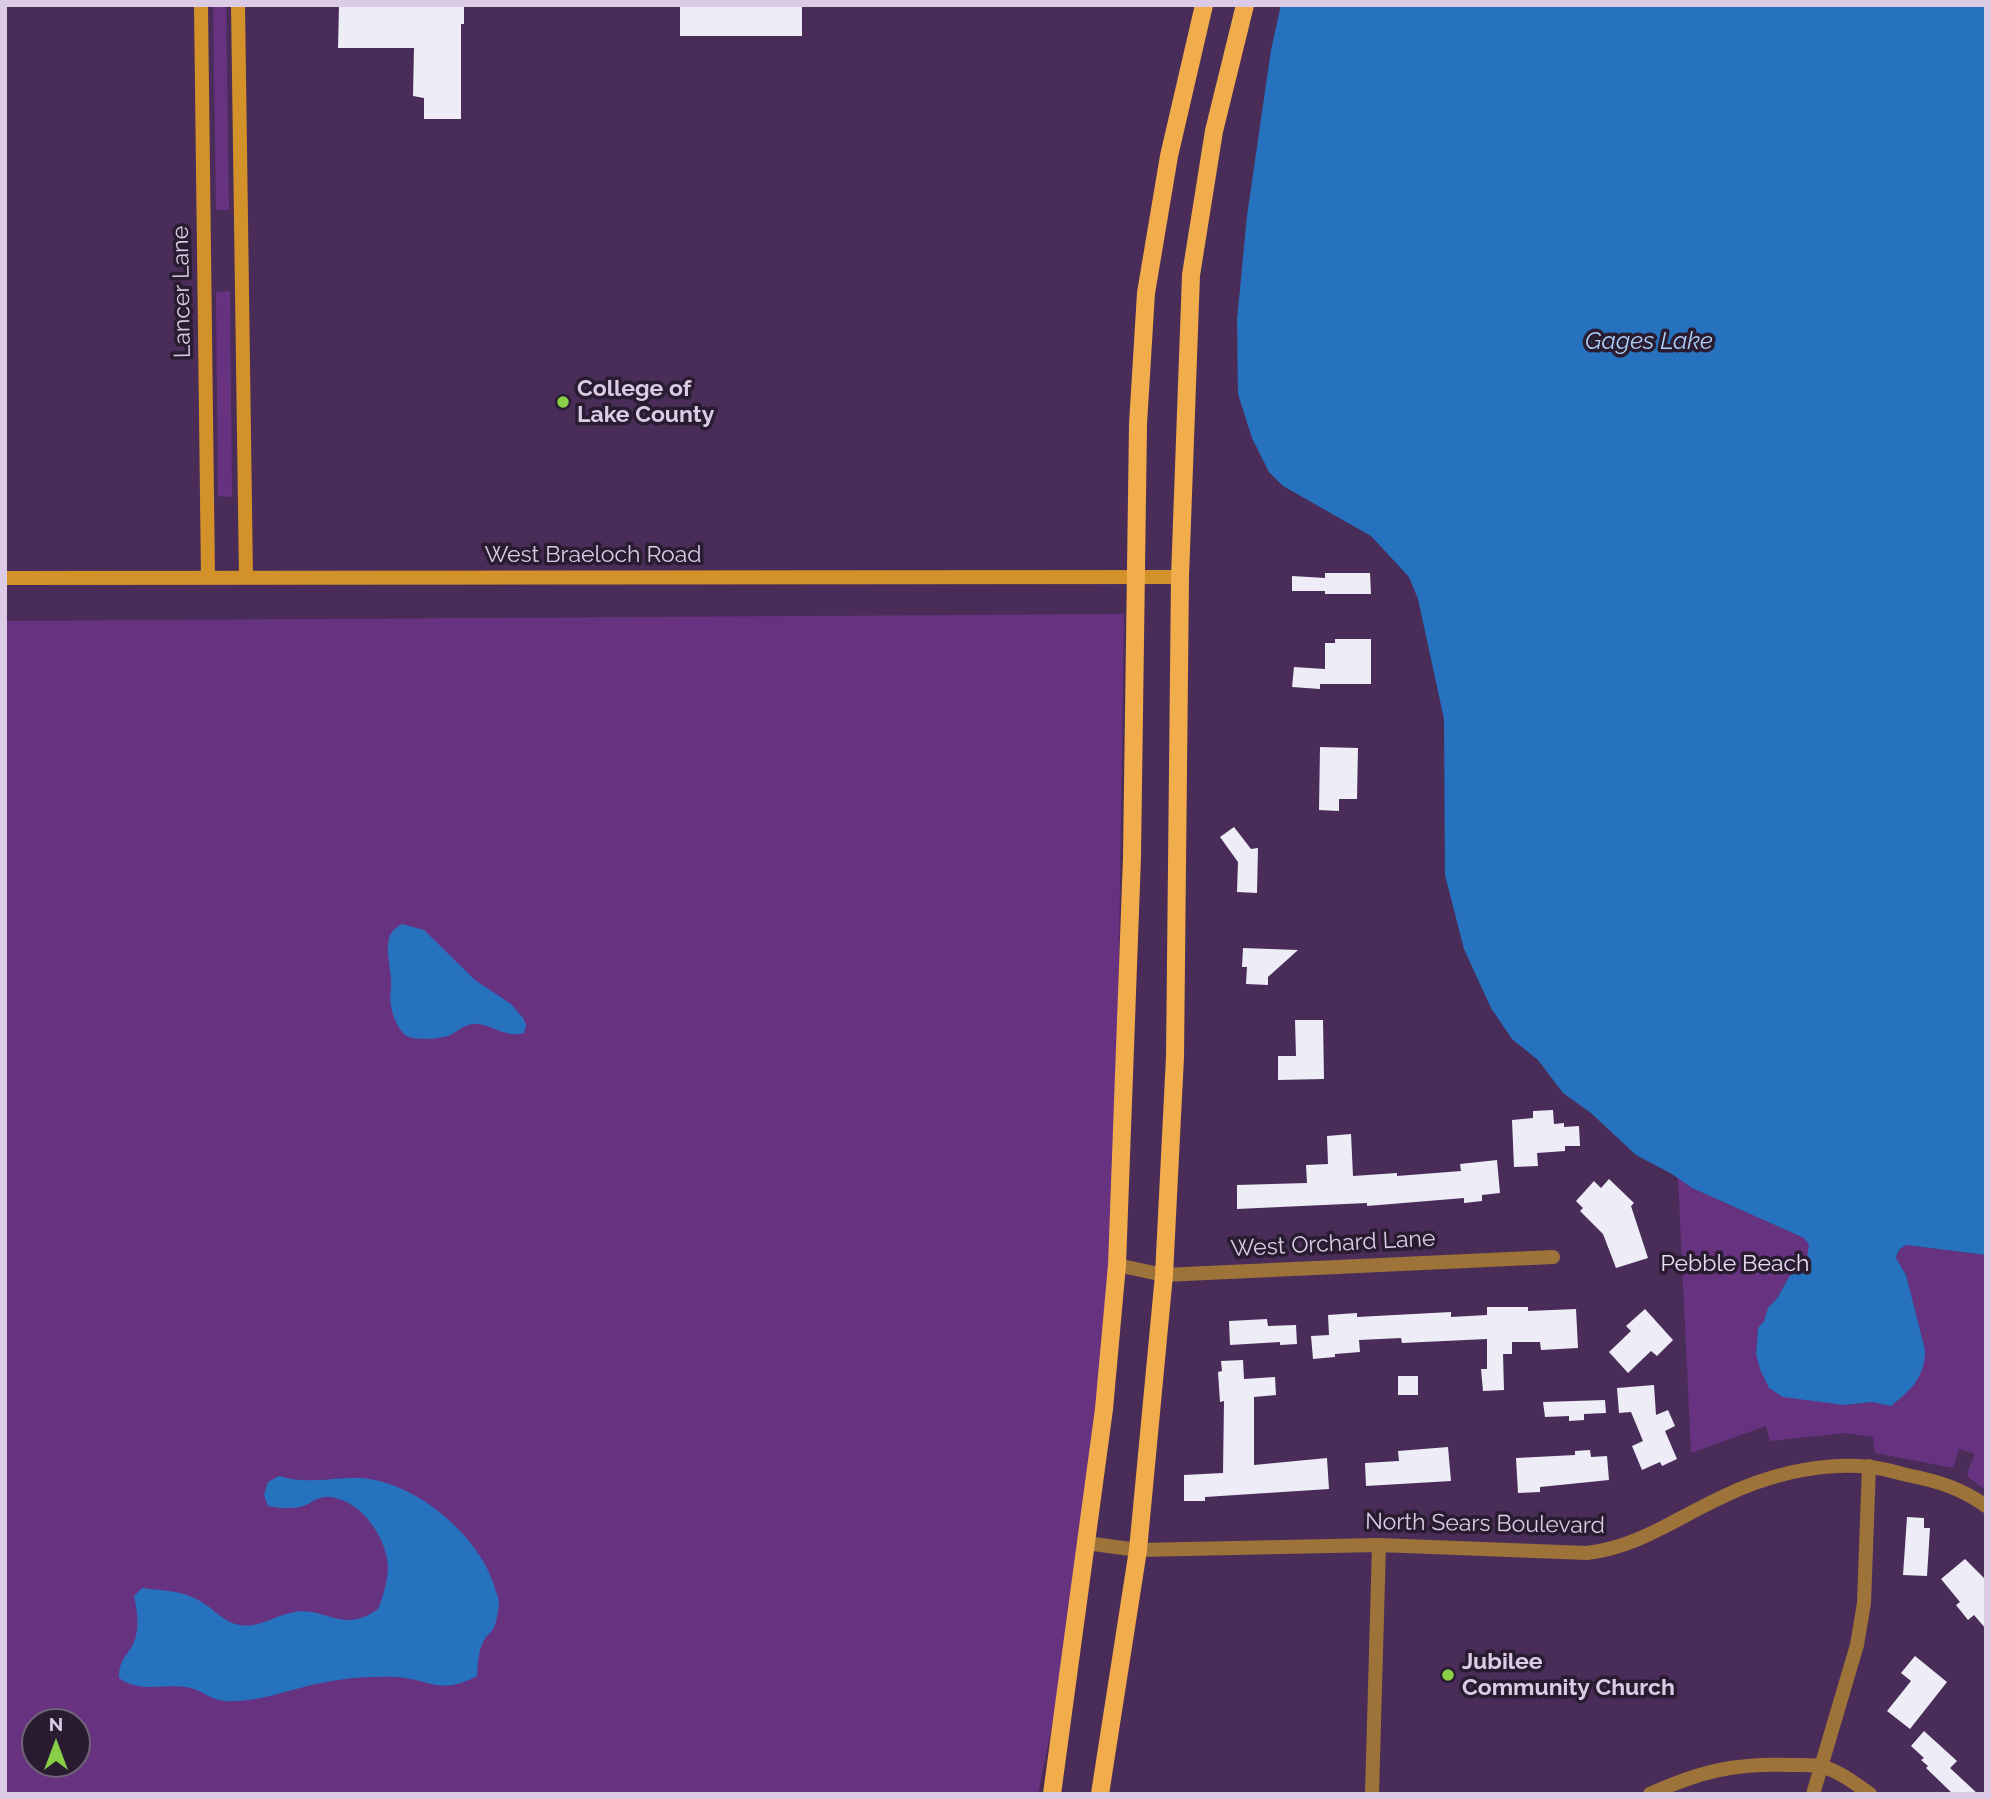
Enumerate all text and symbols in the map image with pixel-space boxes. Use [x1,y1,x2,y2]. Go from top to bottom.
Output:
street label: Lancer Lane [167,226,197,358]
water label: Gages Lake [1585,328,1713,356]
place label: College of Lake County [577,375,714,429]
marker: College of Lake County [555,394,571,410]
street label: West Braeloch Road [484,541,702,569]
street label: West Orchard Lane [1230,1225,1436,1263]
park label: Pebble Beach [1661,1250,1809,1278]
street label: North Sears Boulevard [1365,1508,1605,1540]
place label: Jubilee Community Church [1462,1648,1675,1702]
marker: Jubilee Community Church [1440,1667,1456,1683]
north arrow [21,1708,91,1778]
text: N [49,1713,63,1735]

